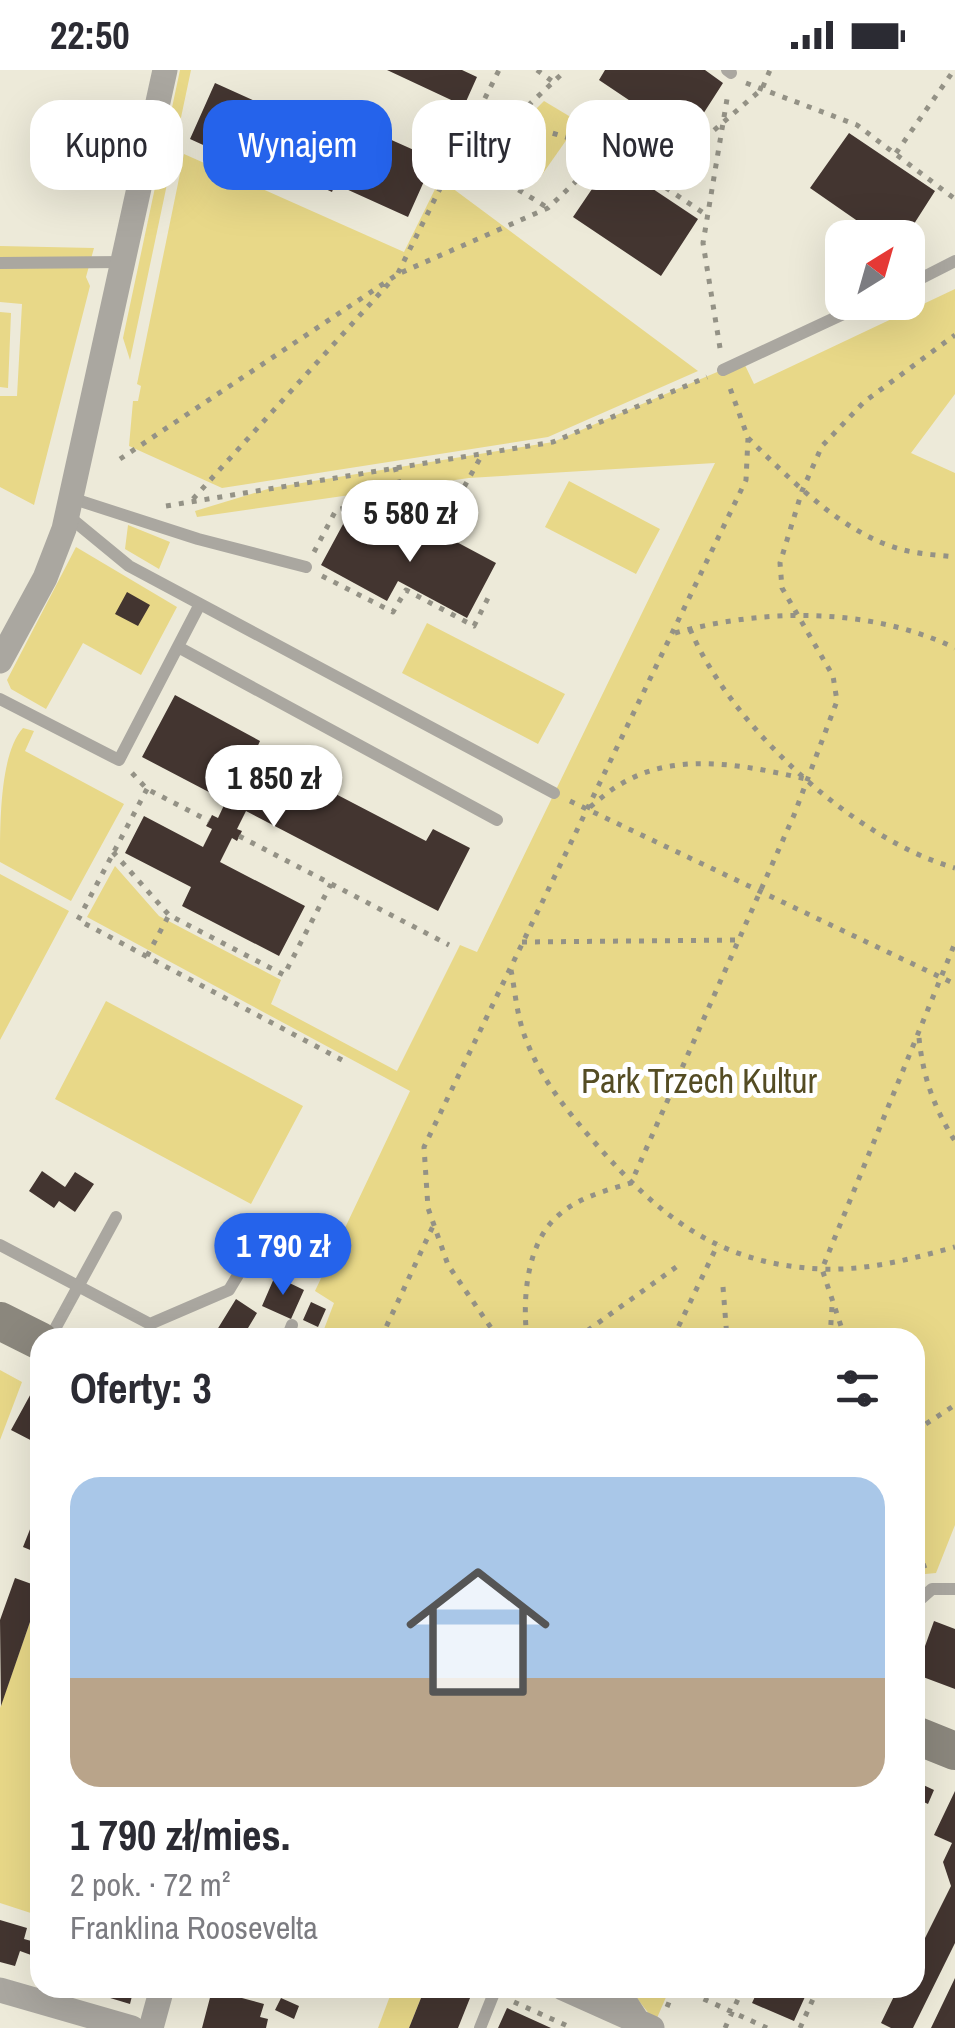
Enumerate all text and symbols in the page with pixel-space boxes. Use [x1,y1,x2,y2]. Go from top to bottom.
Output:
text: 22:50 [50,10,130,61]
chip: Kupno [30,100,183,190]
chip: Wynajem [203,100,392,190]
chip: Filtry [412,100,546,190]
chip: Nowe [566,100,710,190]
north arrow [825,220,925,320]
map controls [825,220,925,320]
pin: 5 580 zł [307,480,513,565]
text: 5 580 zł [363,491,457,534]
pin: 1 850 zł [171,745,377,830]
text: 1 850 zł [227,756,321,799]
park label: Park Trzech Kultur [581,1057,817,1104]
pin: 1 790 zł [180,1213,386,1298]
text: 1 790 zł [236,1224,330,1267]
text: Oferty: 3 [70,1360,212,1416]
icon: filters [830,1361,885,1416]
icon: home [388,1542,568,1722]
text: 1 790 zł/mies. [70,1807,290,1863]
text: 2 pok. · 72 m² [70,1863,230,1906]
text: Franklina Roosevelta [70,1906,318,1949]

